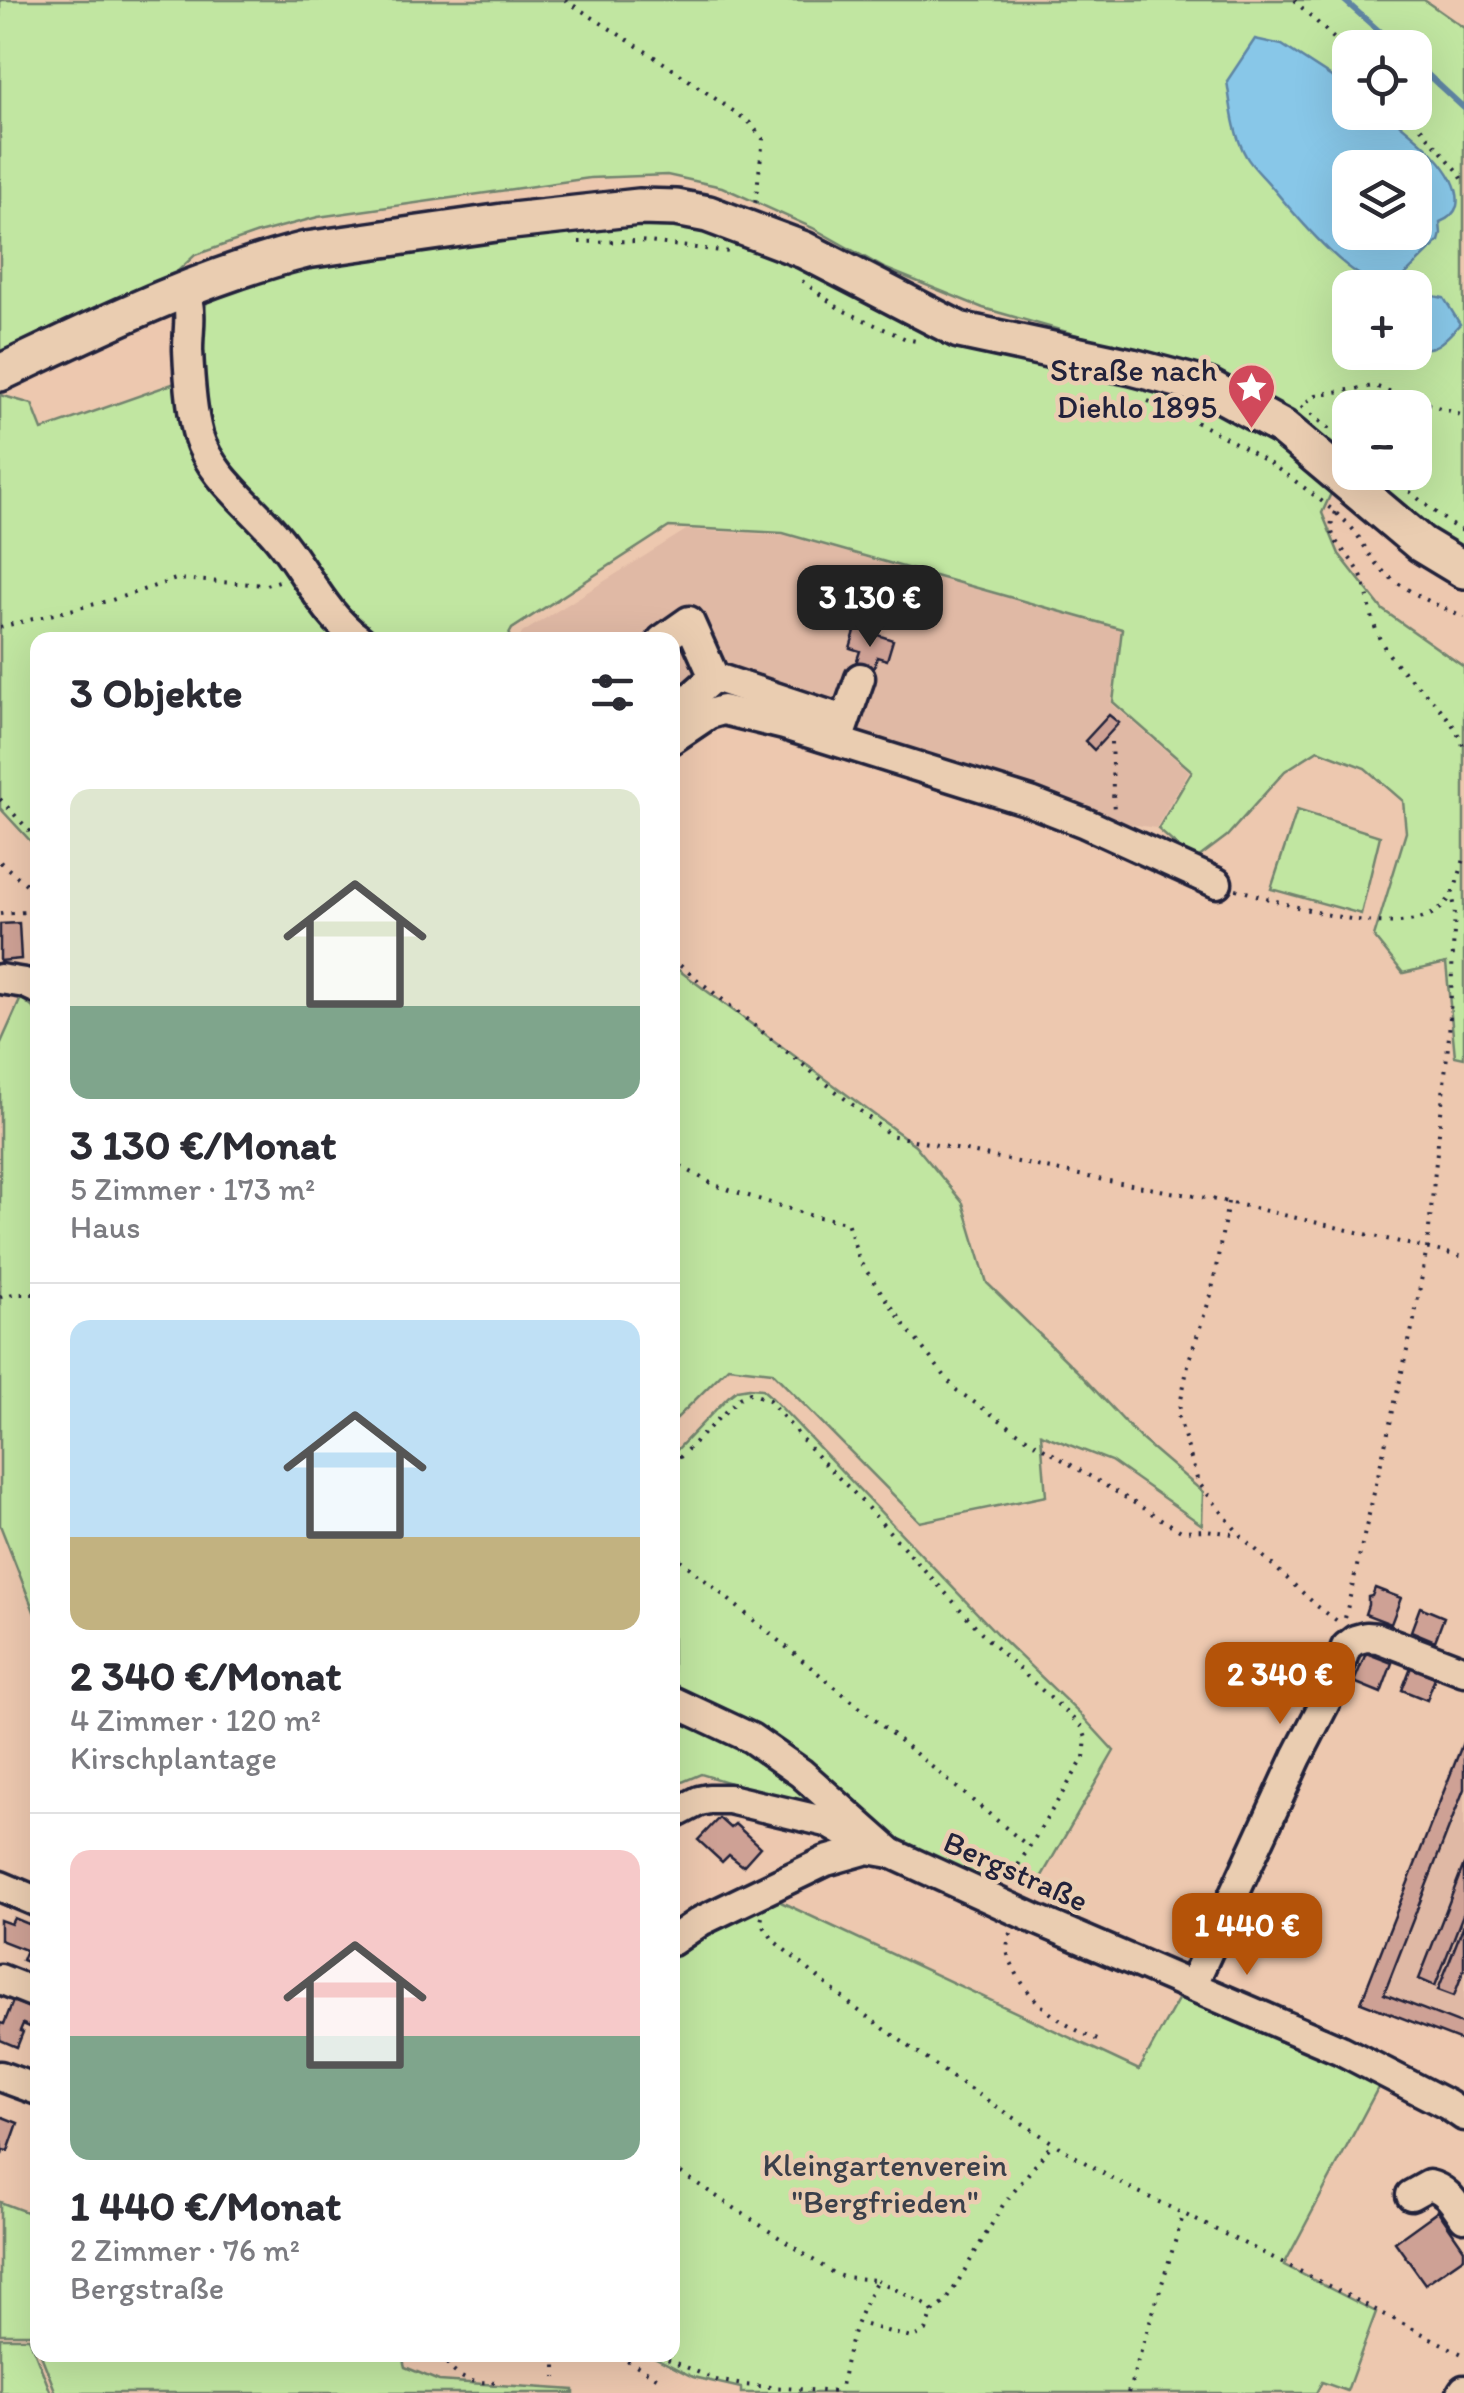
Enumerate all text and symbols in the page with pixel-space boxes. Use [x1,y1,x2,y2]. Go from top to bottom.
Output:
map controls [1332,30,1432,490]
button: locate [1332,30,1432,130]
button: layers [1332,150,1432,250]
button: + [1332,270,1432,370]
place label: Straße nach Diehlo 1895 [1050,351,1217,426]
place icon: Straße nach Diehlo 1895 [1226,362,1278,430]
button: − [1332,390,1432,490]
pin: 3 130 € [778,565,962,650]
text: 3 130 € [819,578,921,616]
icon: filters [585,665,640,720]
text: 3 Objekte [70,667,243,718]
icon: home [265,854,445,1034]
text: 3 130 €/Monat [70,1119,336,1170]
text: 5 Zimmer · 173 m² [70,1170,315,1208]
text: Haus [70,1208,141,1246]
icon: home [265,1385,445,1565]
pin: 2 340 € [1188,1642,1372,1727]
text: 2 340 €/Monat [70,1650,341,1701]
text: 2 340 € [1227,1655,1333,1693]
text: 4 Zimmer · 120 m² [70,1701,321,1739]
text: Kirschplantage [70,1739,277,1777]
street label: Bergstraße [938,1822,1094,1920]
pin: 1 440 € [1155,1893,1339,1978]
text: 1 440 € [1194,1906,1300,1944]
icon: home [265,1915,445,2095]
park label: Kleingartenverein "Bergfrieden" [763,2146,1007,2221]
text: 1 440 €/Monat [70,2180,341,2231]
text: 2 Zimmer · 76 m² [70,2231,300,2269]
text: Bergstraße [70,2269,224,2307]

